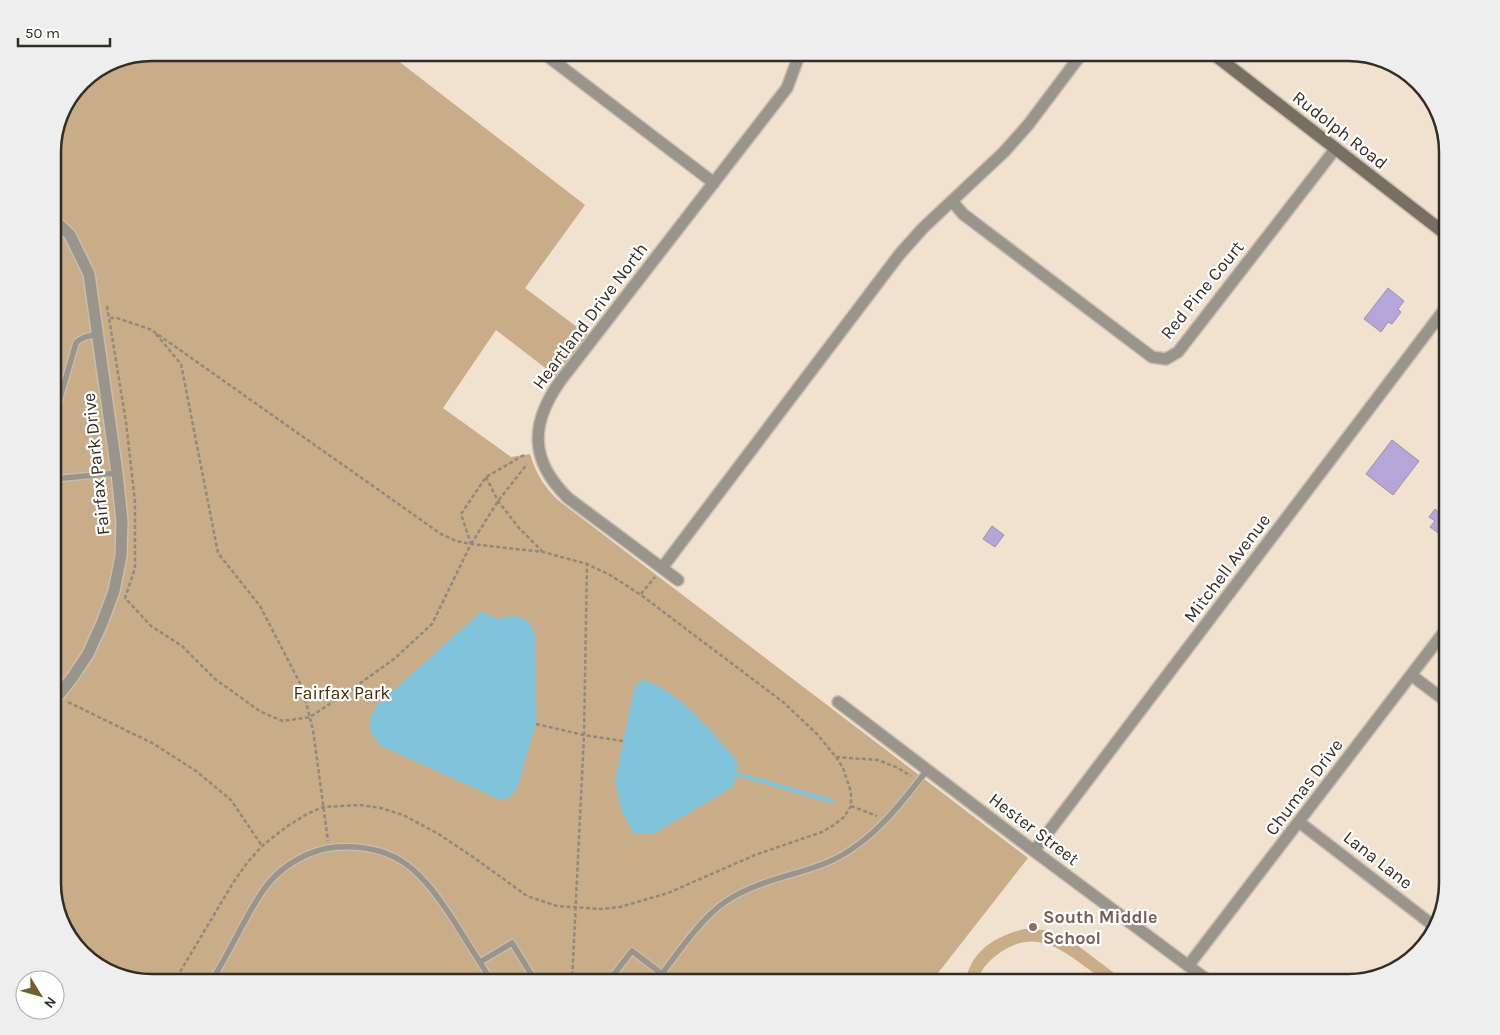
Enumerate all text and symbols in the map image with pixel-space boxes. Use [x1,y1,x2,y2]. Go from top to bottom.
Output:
scale bar [18,15,110,47]
text: 50 m [25,24,60,42]
street label: Rudolph Road [1288,86,1392,174]
street label: Red Pine Court [1156,236,1248,344]
street label: Heartland Drive North [528,238,652,394]
street label: Fairfax Park Drive [78,392,114,536]
street label: Mitchell Avenue [1179,509,1275,627]
park label: Fairfax Park [294,682,390,704]
street label: Chumas Drive [1261,734,1347,840]
street label: Hester Street [985,788,1084,870]
street label: Lana Lane [1339,826,1417,894]
place label: South Middle School [1043,906,1158,949]
marker: South Middle School [1027,921,1039,933]
north arrow [15,970,65,1020]
text: N [40,993,60,1012]

